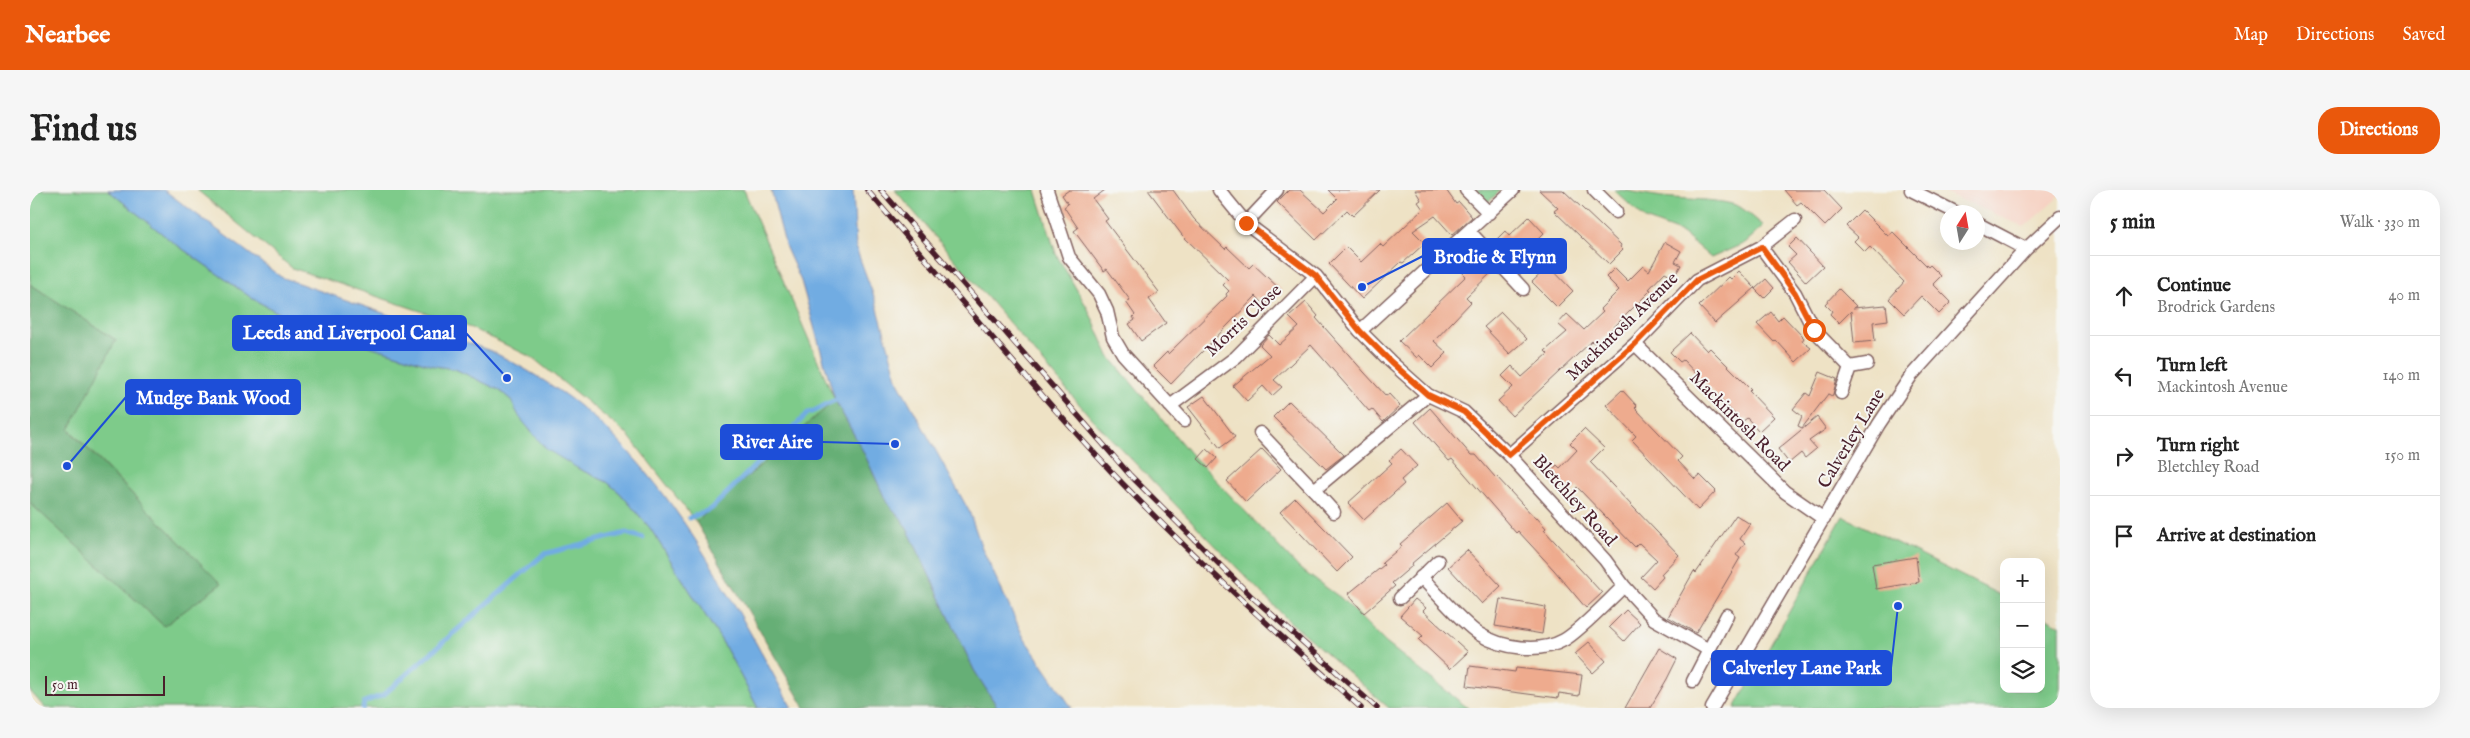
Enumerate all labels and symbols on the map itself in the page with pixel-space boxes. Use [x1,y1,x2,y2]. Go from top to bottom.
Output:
north arrow [1940,205,1985,250]
route end [1235,212,1258,235]
callout: Brodie & Flynn [1423,239,1566,273]
text: Brodie & Flynn [1434,246,1556,270]
street label: Mackintosh Avenue [1562,268,1684,386]
street label: Morris Close [1201,280,1287,362]
callout: Leeds and Liverpool Canal [233,316,466,350]
route start [1803,319,1826,342]
text: Leeds and Liverpool Canal [243,322,456,346]
street label: Mackintosh Road [1684,367,1794,477]
callout: Mudge Bank Wood [126,380,300,414]
street label: Calverley Lane [1813,385,1891,493]
text: Mudge Bank Wood [136,387,291,411]
callout: River Aire [721,425,822,459]
text: River Aire [731,431,813,455]
street label: Bletchley Road [1527,451,1621,552]
callout: Calverley Lane Park [1712,651,1891,685]
text: Calverley Lane Park [1723,657,1882,681]
scale bar [45,673,165,696]

